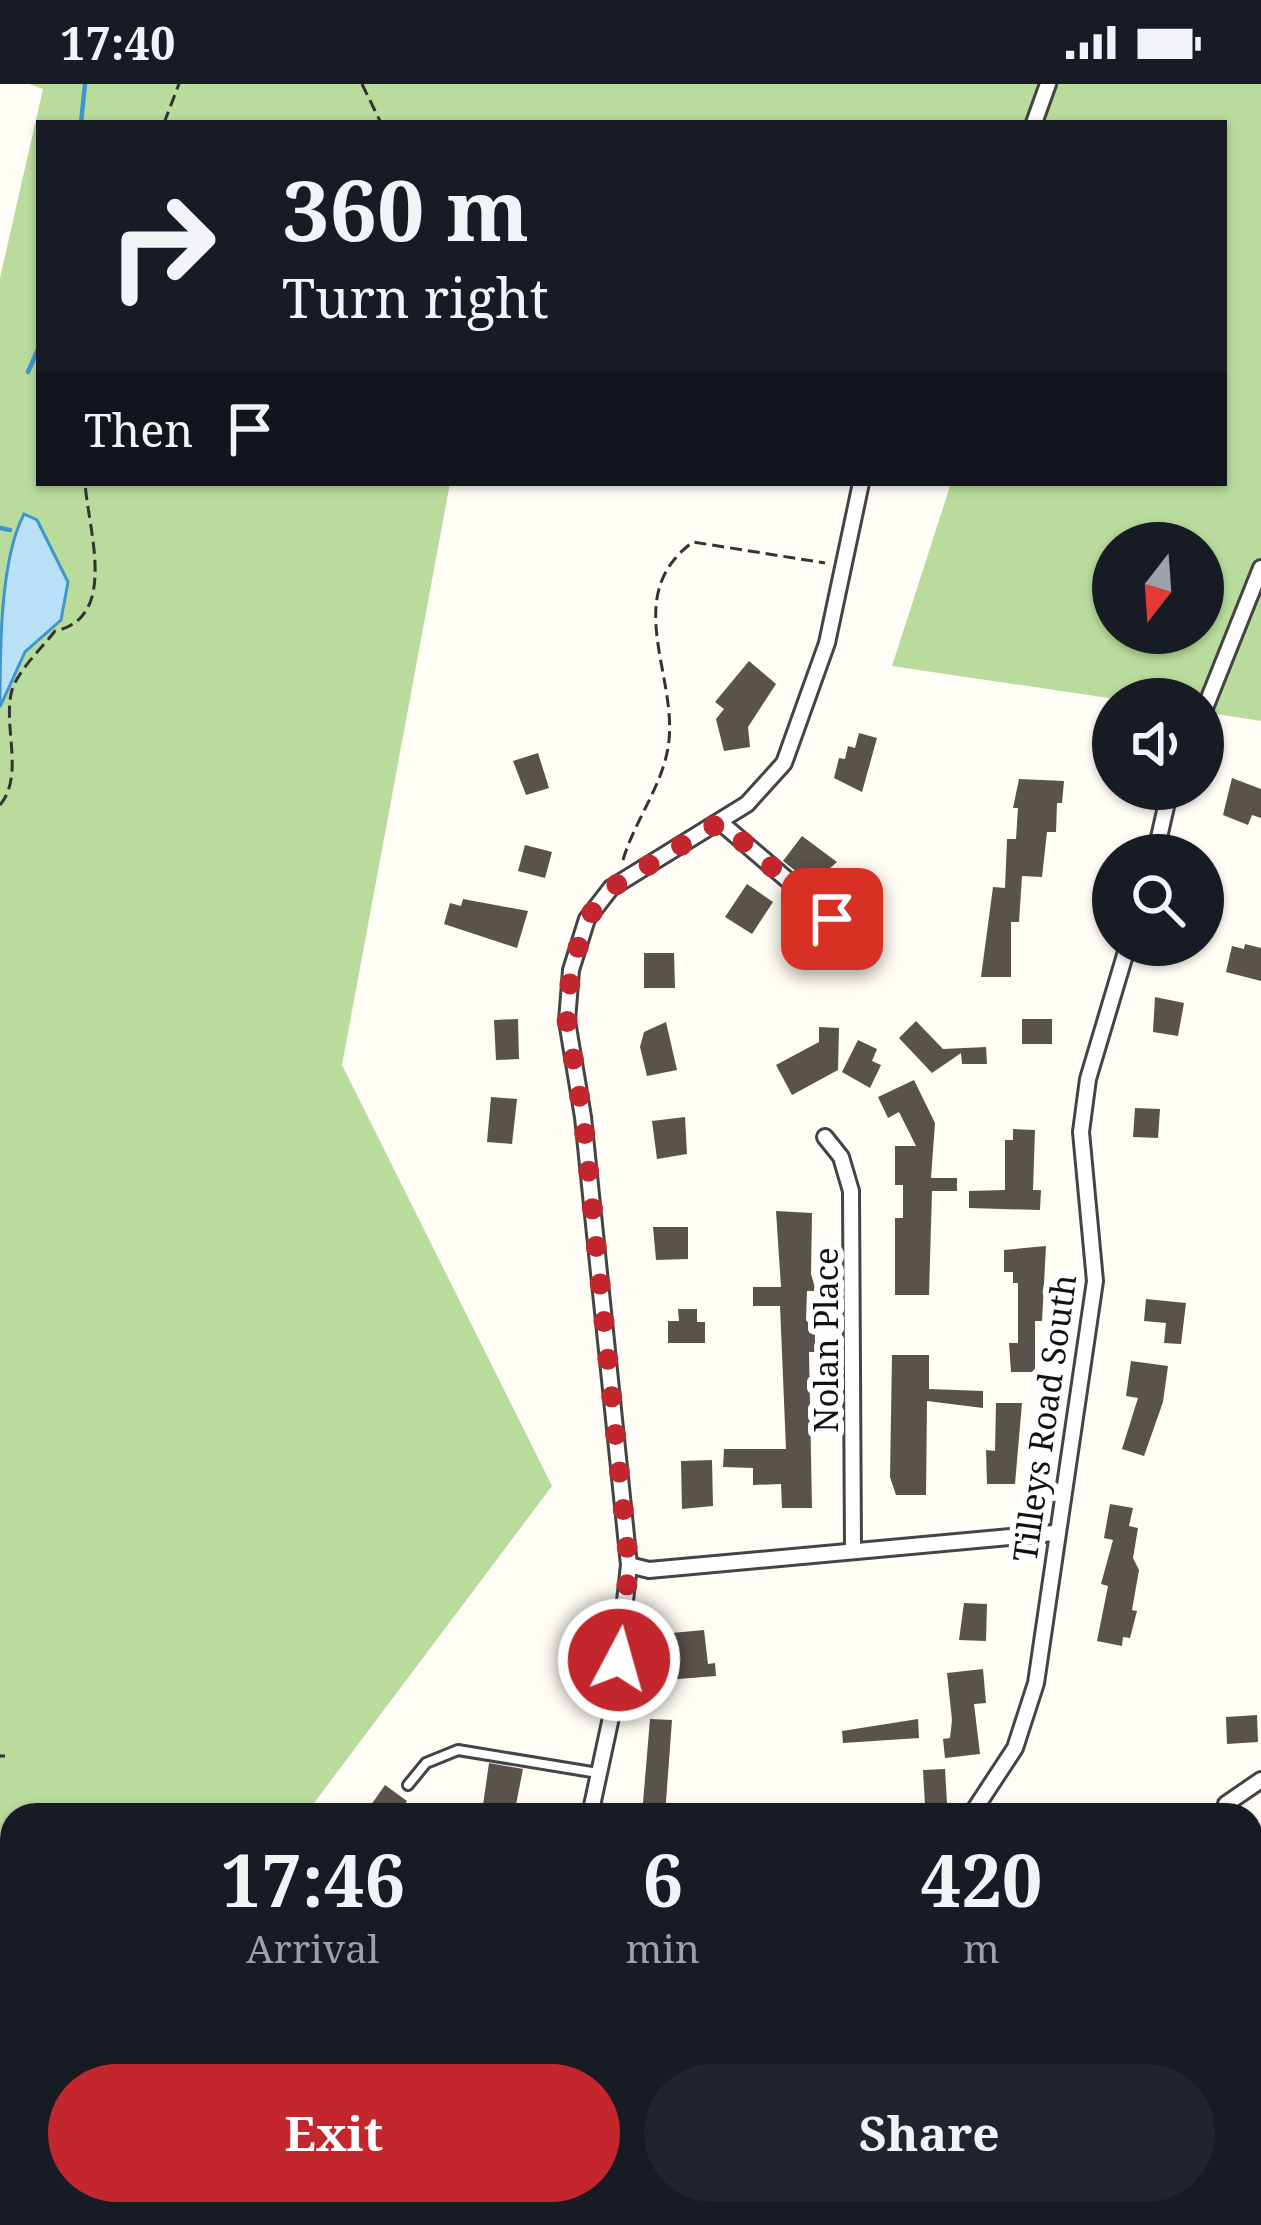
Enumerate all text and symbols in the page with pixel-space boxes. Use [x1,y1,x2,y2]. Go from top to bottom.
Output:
text: 17:40 [60,12,175,73]
text: 360 m [282,151,529,266]
icon: right [84,168,240,324]
text: Turn right [282,260,549,334]
icon: arrive [217,396,283,462]
text: Then [84,399,193,460]
north arrow [1092,522,1224,654]
map controls [1092,522,1224,966]
button: sound [1092,678,1224,810]
button: search [1092,834,1224,966]
pin [781,868,883,970]
icon: arrive [799,886,865,952]
street label: Nolan Place [803,1247,848,1433]
street label: Tilleys Road South [1002,1271,1086,1565]
position arrow [556,1597,682,1723]
text: 17:46 [220,1830,405,1928]
text: 6 [642,1830,683,1928]
text: 420 [920,1830,1043,1928]
text: Arrival [246,1921,379,1974]
text: min [626,1921,700,1974]
text: m [963,1921,1000,1974]
button: Exit [48,2064,620,2202]
button: Share [644,2064,1215,2202]

